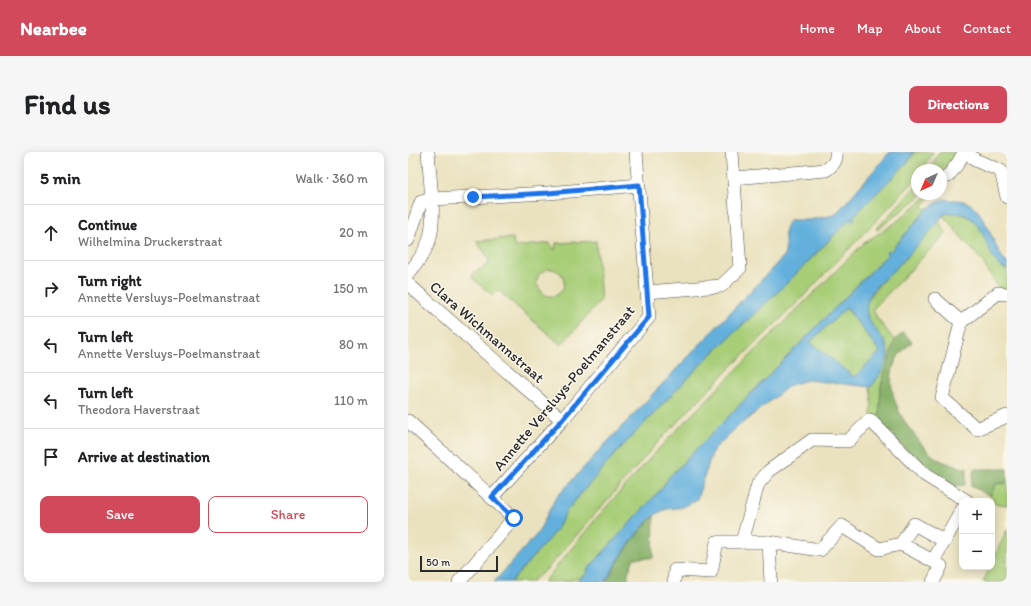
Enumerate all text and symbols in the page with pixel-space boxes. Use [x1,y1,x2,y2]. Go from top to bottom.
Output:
text: Nearbee [20,17,87,40]
text: Home [800,20,835,37]
text: Map [857,20,883,37]
text: About [905,20,941,37]
text: Contact [963,20,1011,37]
button: Directions [909,86,1007,123]
text: Find us [24,87,111,121]
north arrow [911,164,947,200]
text: 5 min [40,168,80,188]
text: Walk · 360 m [295,171,368,186]
route end [464,188,482,206]
text: Continue [78,216,137,234]
icon: ahead [40,222,62,244]
text: 20 m [339,225,368,240]
text: Wilhelmina Druckerstraat [78,234,222,249]
text: Turn right [78,272,142,290]
street label: Clara Wichmannstraat [426,277,548,387]
icon: right [40,278,62,300]
text: 150 m [333,281,368,296]
text: Annette Versluys-Poelmanstraat [78,290,260,305]
street label: Annette Versluys-Poelmanstraat [490,301,639,474]
text: Turn left [78,328,133,346]
icon: left [40,334,62,356]
text: 80 m [339,337,368,352]
text: Annette Versluys-Poelmanstraat [78,346,260,361]
text: Turn left [78,384,133,402]
icon: left [40,390,62,412]
text: 110 m [334,393,368,408]
text: Theodora Haverstraat [78,402,200,417]
icon: arrive [40,446,62,468]
text: Arrive at destination [78,448,210,466]
button: Save [40,496,200,533]
button: Share [208,496,368,533]
map controls [959,498,995,570]
button: + [959,498,995,534]
route start [505,509,523,527]
button: − [959,534,995,570]
scale bar [420,554,498,573]
text: 50 m [426,556,450,569]

